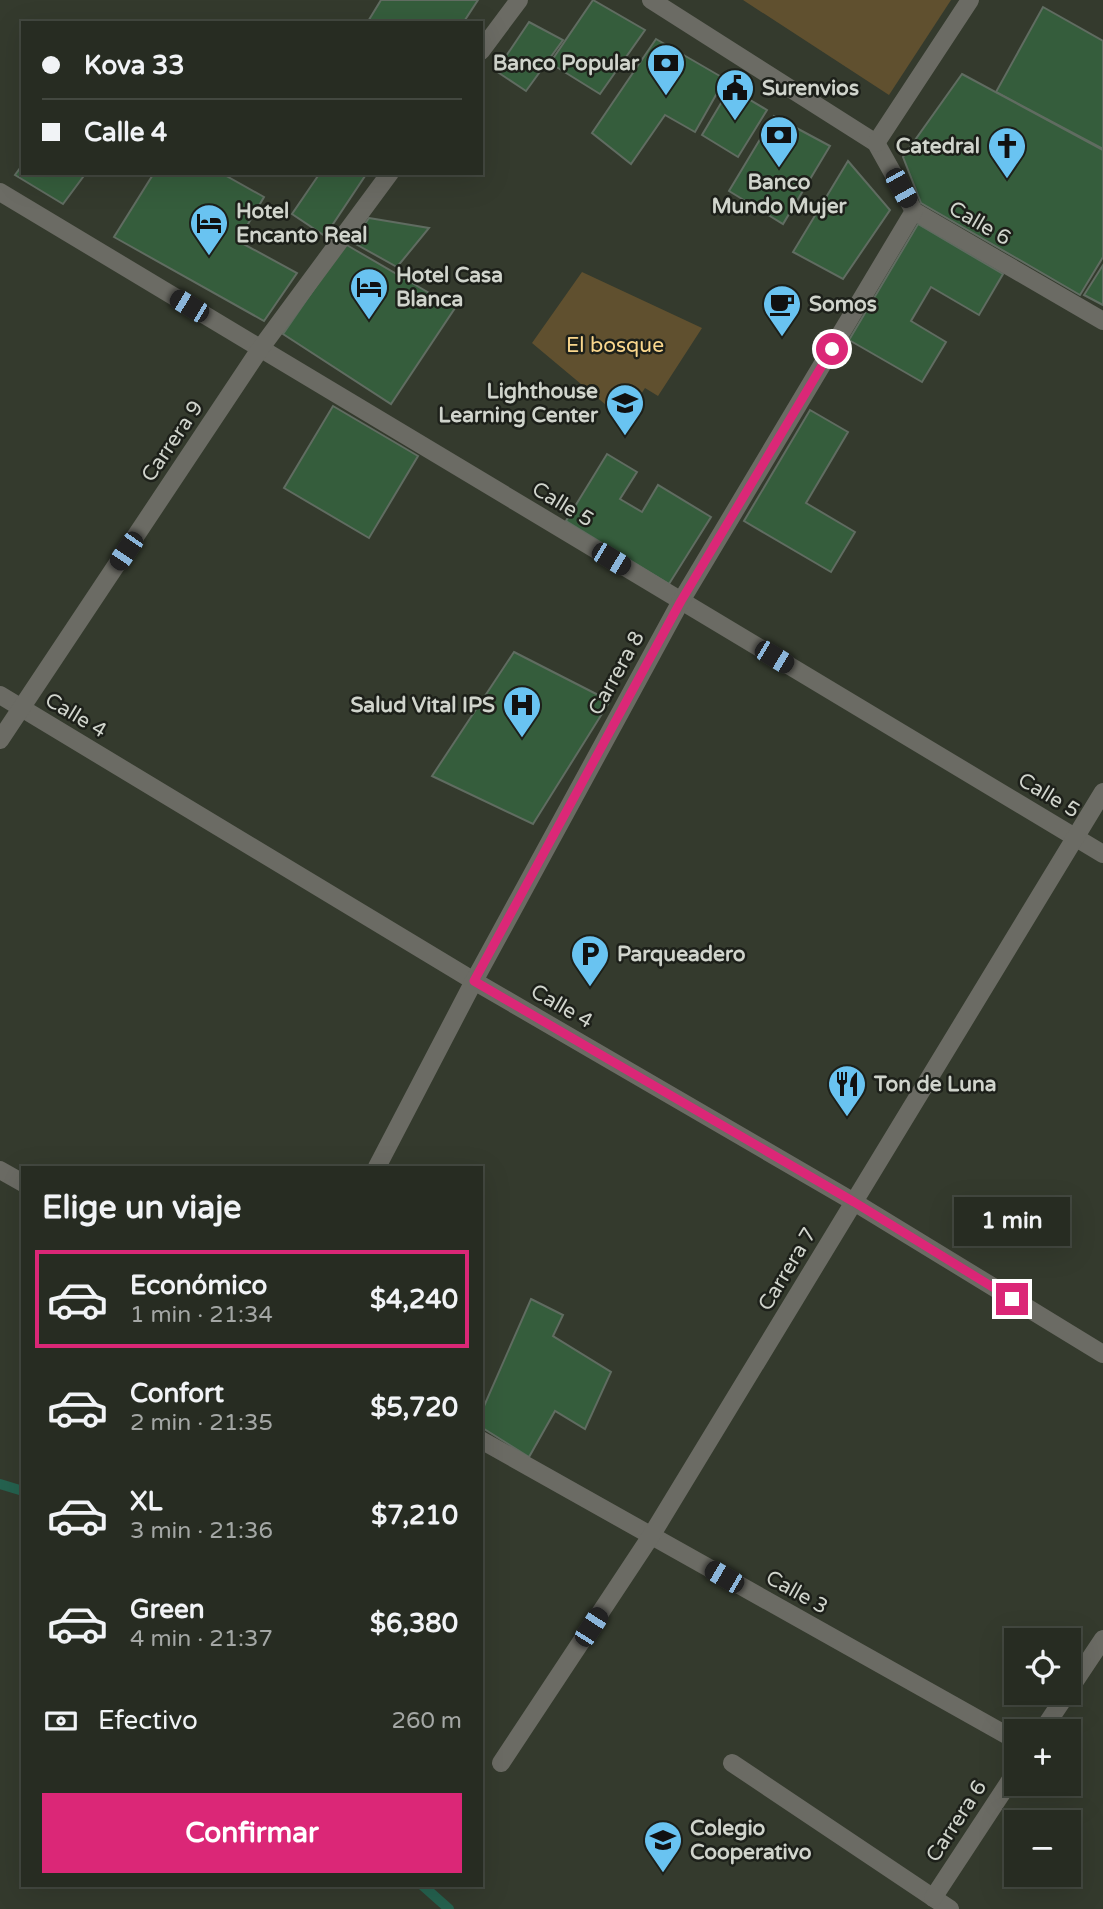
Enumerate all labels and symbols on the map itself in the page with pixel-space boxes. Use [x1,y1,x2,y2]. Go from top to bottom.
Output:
bank icon: Banco Popular [645,42,687,97]
place label: Banco Popular [493,51,640,76]
public building icon: Surenvios [714,67,756,122]
place label: Surenvios [762,76,859,101]
bank icon: Banco Mundo Mujer [758,114,800,169]
church icon: Catedral [986,125,1028,180]
place label: Catedral [896,134,980,159]
car [882,165,921,211]
place label: Banco Mundo Mujer [711,170,848,219]
street label: Calle 6 [944,196,1015,251]
place label: Hotel Encanto Real [236,199,368,248]
hotel icon: Hotel Encanto Real [188,202,230,257]
place label: Hotel Casa Blanca [396,263,503,312]
hotel icon: Hotel Casa Blanca [348,266,390,321]
cafe icon: Somos [761,283,803,338]
car [166,286,213,326]
place label: Somos [809,292,877,317]
park label: El bosque [566,333,664,358]
route start [816,333,848,365]
place label: Lighthouse Learning Center [438,379,599,428]
school or university icon: Lighthouse Learning Center [604,382,646,437]
street label: Carrera 9 [136,396,209,487]
street label: Calle 5 [527,476,598,532]
car [106,528,147,574]
car [588,539,635,579]
street label: Carrera 8 [583,627,650,720]
car [751,637,798,677]
hospital icon: Salud Vital IPS [501,684,543,739]
street label: Calle 4 [40,687,111,743]
place label: Salud Vital IPS [350,693,495,718]
street label: Calle 5 [1013,767,1084,823]
parking icon: Parqueadero [569,933,611,988]
place label: Parqueadero [617,942,746,967]
street label: Calle 4 [526,979,597,1034]
restaurant icon: Ton de Luna [826,1063,868,1118]
place label: Ton de Luna [873,1072,997,1097]
callout: 1 min [954,1198,1070,1246]
street label: Carrera 7 [753,1223,822,1315]
route end [996,1283,1028,1315]
car [701,1557,748,1597]
street label: Calle 3 [761,1565,832,1620]
car [571,1604,612,1650]
street label: Carrera 6 [921,1776,992,1867]
place label: Colegio Cooperativo [690,1816,812,1865]
school or university icon: Colegio Cooperativo [642,1819,684,1874]

